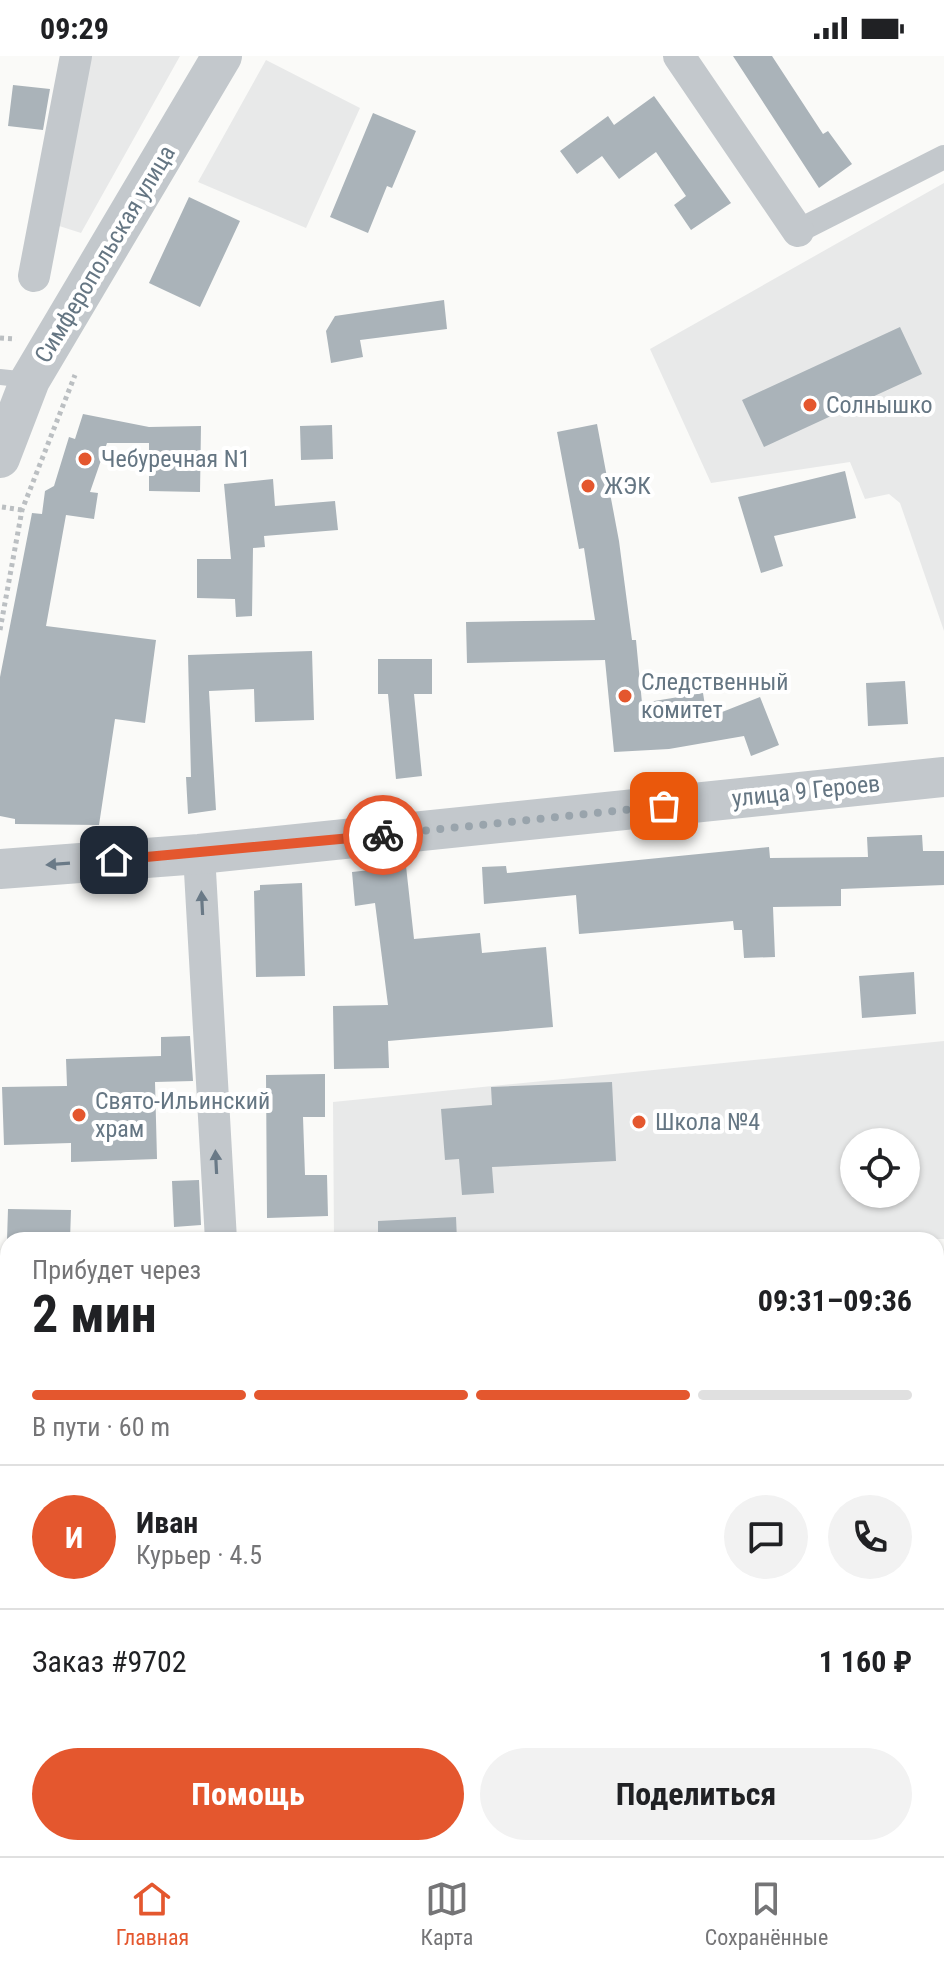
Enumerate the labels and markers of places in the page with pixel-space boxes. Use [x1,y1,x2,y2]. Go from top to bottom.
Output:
place label: Солнышко [826,391,932,419]
marker: Солнышко [801,396,819,414]
place label: Чебуречная N1 [101,445,250,473]
marker: Чебуречная N1 [76,450,94,468]
place label: ЖЭК [604,472,651,500]
marker: ЖЭК [579,477,597,495]
place label: Следственный комитет [641,668,789,724]
marker: Следственный комитет [616,687,634,705]
pin [630,772,698,840]
pin [80,826,148,894]
place label: Свято-Ильинский храм [95,1087,270,1143]
marker: Свято-Ильинский храм [70,1106,88,1124]
place label: Школа №4 [655,1108,760,1136]
marker: Школа №4 [630,1113,648,1131]

